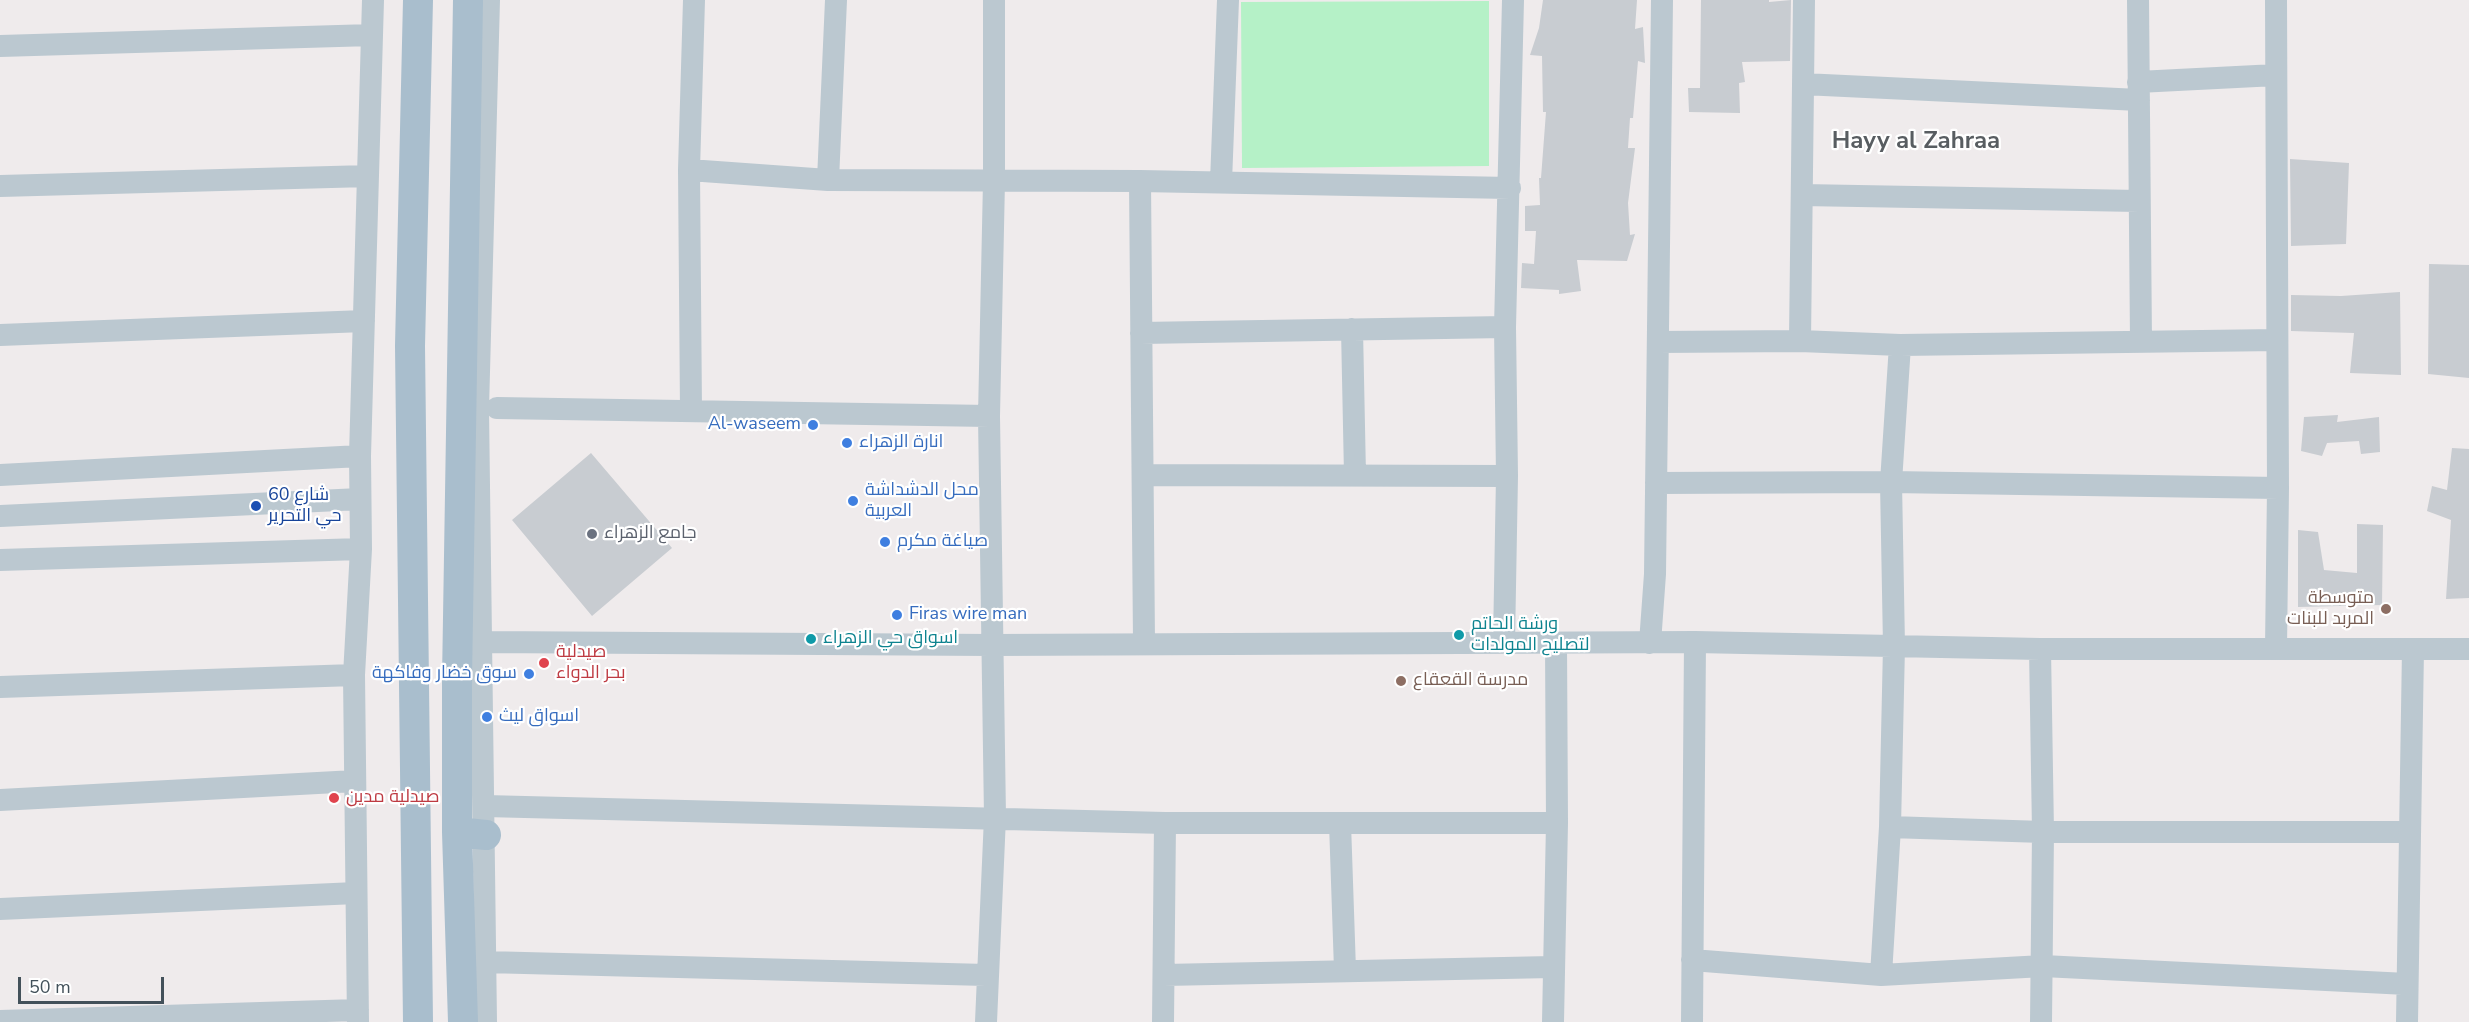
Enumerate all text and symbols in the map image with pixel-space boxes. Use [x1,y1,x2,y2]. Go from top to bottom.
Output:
district label: Hayy al Zahraa [1832,128,2000,156]
place label: Al-waseem [708,414,801,436]
marker: Al-waseem [806,418,820,432]
place label: انارة الزهراء [859,432,943,454]
marker: انارة الزهراء [840,436,854,450]
place label: محل الدشداشة العربية [865,480,979,522]
place label: شارع 60 حي التحرير [268,485,342,528]
marker: محل الدشداشة العربية [846,494,860,508]
marker: شارع 60 حي التحرير [249,499,263,513]
place label: جامع الزهراء [604,523,696,545]
marker: جامع الزهراء [585,527,599,541]
place label: صياغة مكرم [897,531,988,553]
marker: صياغة مكرم [878,535,892,549]
place label: متوسطة المربد للبنات [2287,588,2374,630]
marker: متوسطة المربد للبنات [2379,602,2393,616]
place label: Firas wire man [909,604,1027,626]
marker: Firas wire man [890,608,904,622]
place label: ورشة الحاتم لتصليح المولدات [1471,614,1589,656]
place label: اسواق حي الزهراء [823,628,958,650]
marker: ورشة الحاتم لتصليح المولدات [1452,628,1466,642]
marker: اسواق حي الزهراء [804,632,818,646]
place label: صيدلية بحر الدواء [556,642,626,684]
marker: صيدلية بحر الدواء [537,656,551,670]
place label: سوق خضار وفاكهة [372,663,517,685]
marker: سوق خضار وفاكهة [522,667,536,681]
place label: مدرسة القعقاع [1413,670,1528,692]
marker: مدرسة القعقاع [1394,674,1408,688]
place label: اسواق ليث [499,706,579,728]
marker: اسواق ليث [480,710,494,724]
place label: صيدلية مدين [346,787,440,809]
marker: صيدلية مدين [327,791,341,805]
scale bar [21,965,166,1003]
text: 50 m [29,975,71,999]

